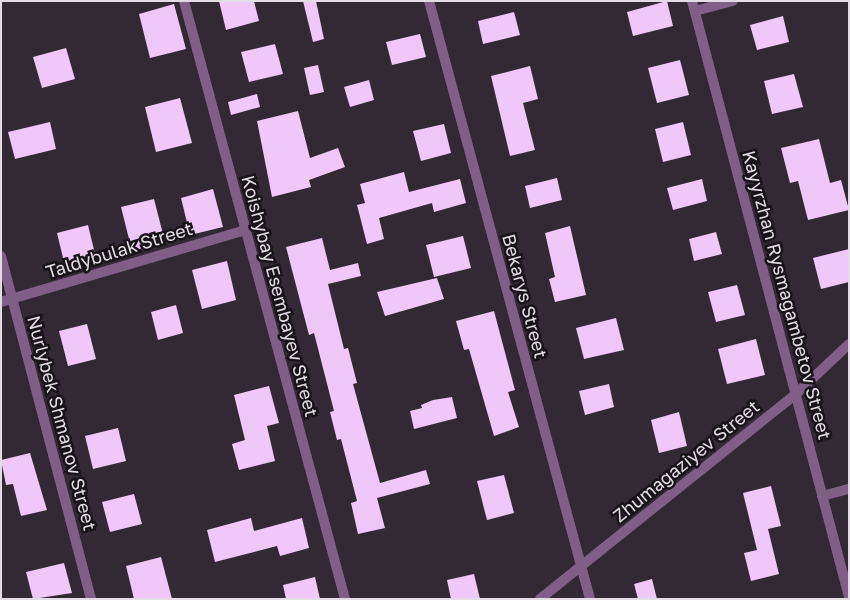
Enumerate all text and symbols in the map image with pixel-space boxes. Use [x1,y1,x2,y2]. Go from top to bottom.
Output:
street label: Kayyrzhan Rysmagambetov Street [738,148,836,442]
street label: Koishybay Esembayev Street [237,173,323,419]
street label: Taldybulak Street [43,217,195,283]
street label: Bekarys Street [498,232,552,360]
street label: Nurlybek Shmanov Street [23,313,101,533]
street label: Zhumagaziyev Street [609,395,763,527]

